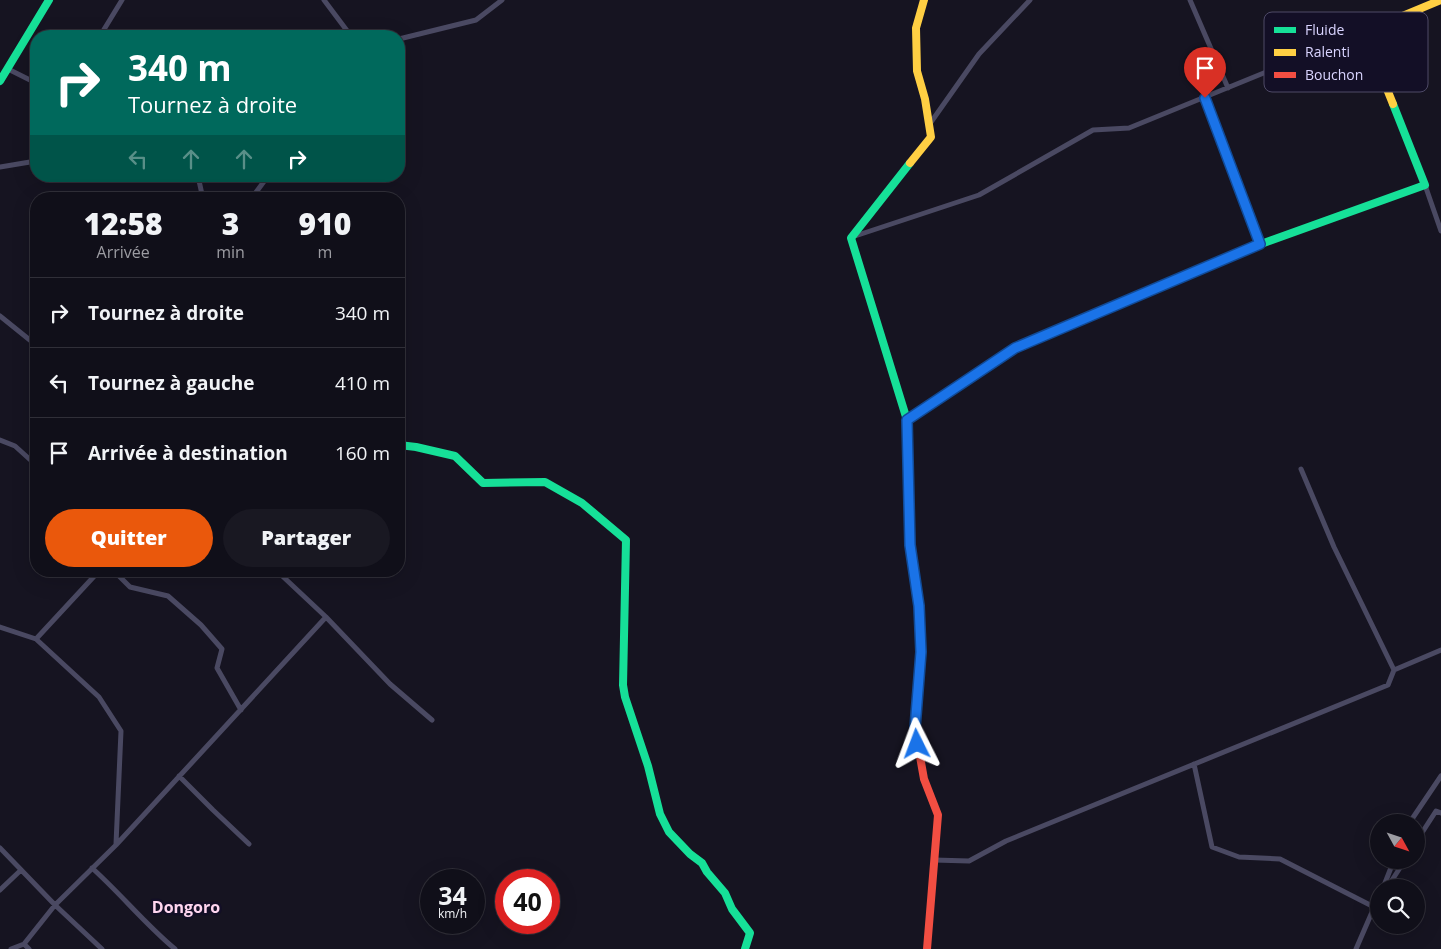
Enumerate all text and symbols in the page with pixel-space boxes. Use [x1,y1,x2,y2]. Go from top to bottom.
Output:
legend [1264,12,1428,92]
text: Fluide [1305,20,1344,39]
text: Ralenti [1305,42,1350,61]
text: 340 m [128,44,232,91]
pin [1184,47,1226,98]
icon: right [45,50,110,115]
icon: arrive [1191,54,1219,82]
text: Bouchon [1305,65,1363,84]
text: Tournez à droite [128,89,297,119]
icon: left [124,145,152,173]
icon: ahead [177,145,205,173]
icon: ahead [230,145,258,173]
icon: right [283,145,311,173]
text: 12:58 [84,203,163,244]
text: 3 [222,203,239,244]
text: 910 [299,203,351,244]
text: Arrivée [97,241,150,263]
text: min [216,241,245,263]
text: m [318,241,332,263]
icon: right [45,299,73,327]
text: Tournez à droite [88,300,244,326]
text: 340 m [335,300,390,326]
icon: left [45,369,73,397]
text: Tournez à gauche [88,370,254,396]
text: 410 m [335,370,390,396]
icon: arrive [45,439,73,467]
text: Arrivée à destination [88,440,288,466]
text: 160 m [335,440,390,466]
button: Quitter [45,509,213,567]
button: Partager [223,509,390,567]
position arrow [890,717,942,769]
north arrow [1370,814,1425,869]
map controls [1370,814,1425,934]
speed limit sign: 40 [495,869,560,934]
text: 34 [438,878,467,912]
button: search [1370,879,1425,934]
district label: Dongoro [152,896,220,918]
text: km/h [438,905,467,922]

